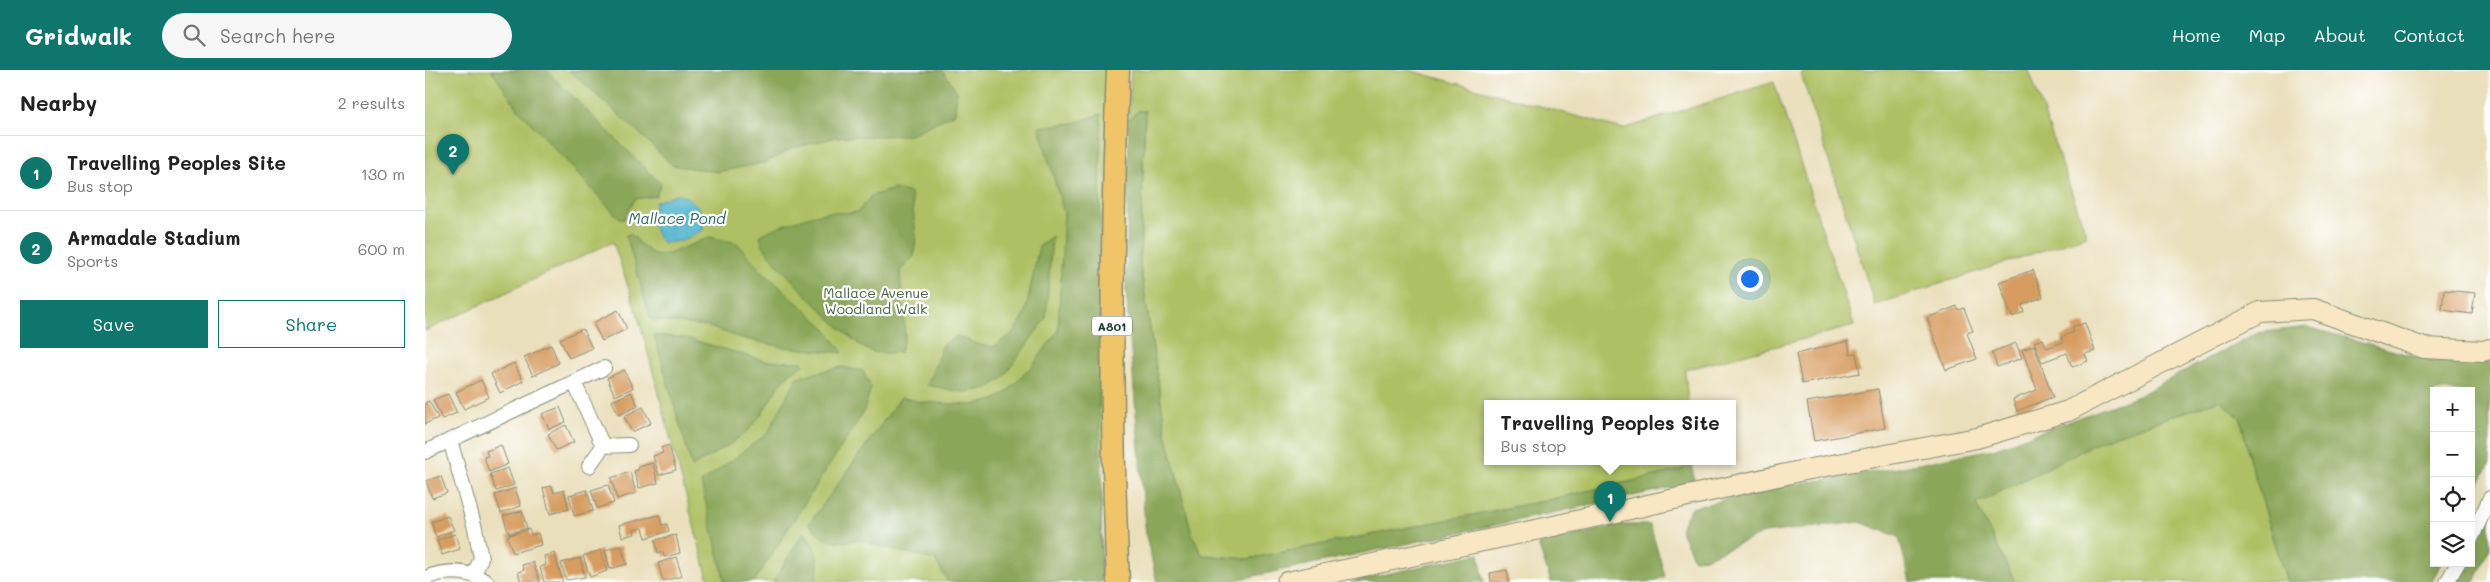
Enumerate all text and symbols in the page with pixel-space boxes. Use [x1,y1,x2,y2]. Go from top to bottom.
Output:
search box [162,13,512,58]
text: Gridwalk [25,20,132,51]
icon: search [180,21,208,49]
text: Search here [220,23,336,48]
text: Home [2172,23,2221,47]
text: Map [2249,23,2285,47]
text: About [2313,23,2366,47]
text: Contact [2394,23,2465,47]
text: Nearby [20,89,97,116]
text: 2 results [338,92,405,113]
pin: 2 [437,134,469,175]
text: Travelling Peoples Site [67,150,286,175]
text: 1 [32,163,40,184]
text: 130 m [361,163,405,184]
text: Bus stop [67,175,133,196]
water label: Mallace Pond [629,208,727,228]
text: Armadale Stadium [67,225,240,250]
text: 2 [32,238,40,259]
text: 600 m [358,238,405,259]
text: Sports [67,250,118,271]
your location [1737,266,1763,292]
park label: Mallace Avenue Woodland Walk [823,283,929,318]
button: Save [20,300,208,348]
button: Share [218,300,405,348]
road number: A801 [1092,317,1132,336]
map controls [2430,387,2475,567]
button: + [2430,387,2475,432]
popup [1484,400,1736,465]
text: Travelling Peoples Site [1501,410,1719,435]
button: − [2430,432,2475,477]
text: Bus stop [1501,435,1566,456]
button: locate [2430,477,2475,522]
pin: 1 [1594,481,1626,522]
button: layers [2430,522,2475,567]

